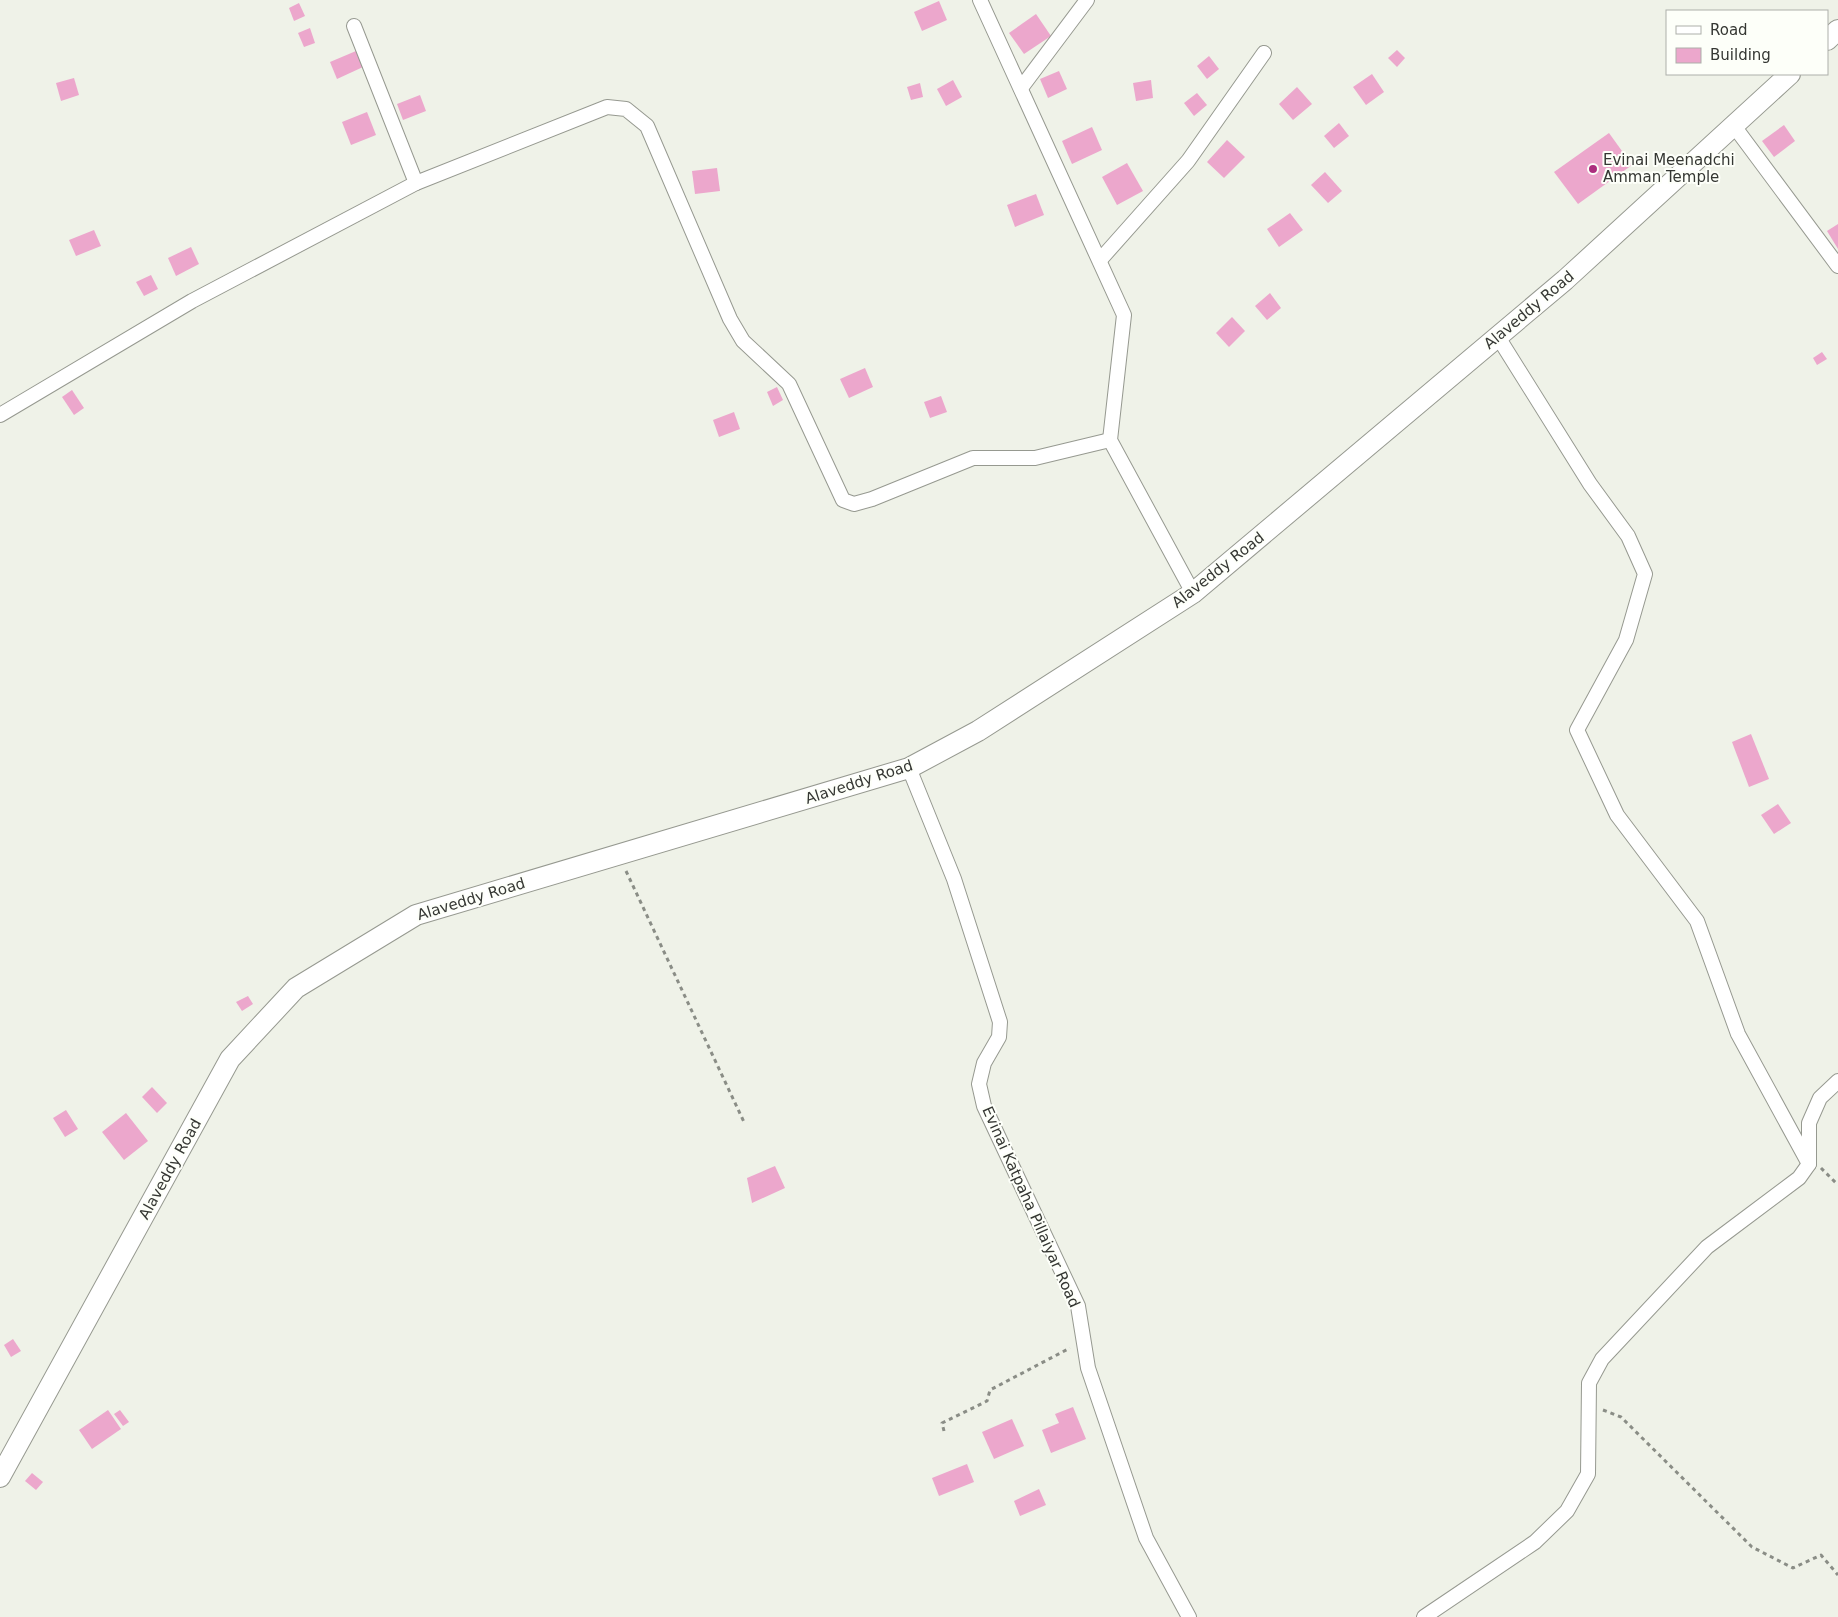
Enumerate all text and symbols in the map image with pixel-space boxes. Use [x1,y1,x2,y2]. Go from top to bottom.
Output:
legend [1666,10,1828,75]
text: Road [1710,21,1748,39]
text: Building [1710,46,1771,64]
place label: Evinai Meenadchi Amman Temple [1603,151,1735,186]
marker: Evinai Meenadchi Amman Temple [1587,163,1599,175]
street label: Alaveddy Road [1480,267,1578,353]
street label: Alaveddy Road [1168,528,1268,612]
street label: Alaveddy Road [803,756,915,808]
street label: Alaveddy Road [415,874,527,924]
street label: Evinai Katpaha Pillaiyar Road [978,1104,1084,1310]
street label: Alaveddy Road [135,1116,205,1222]

